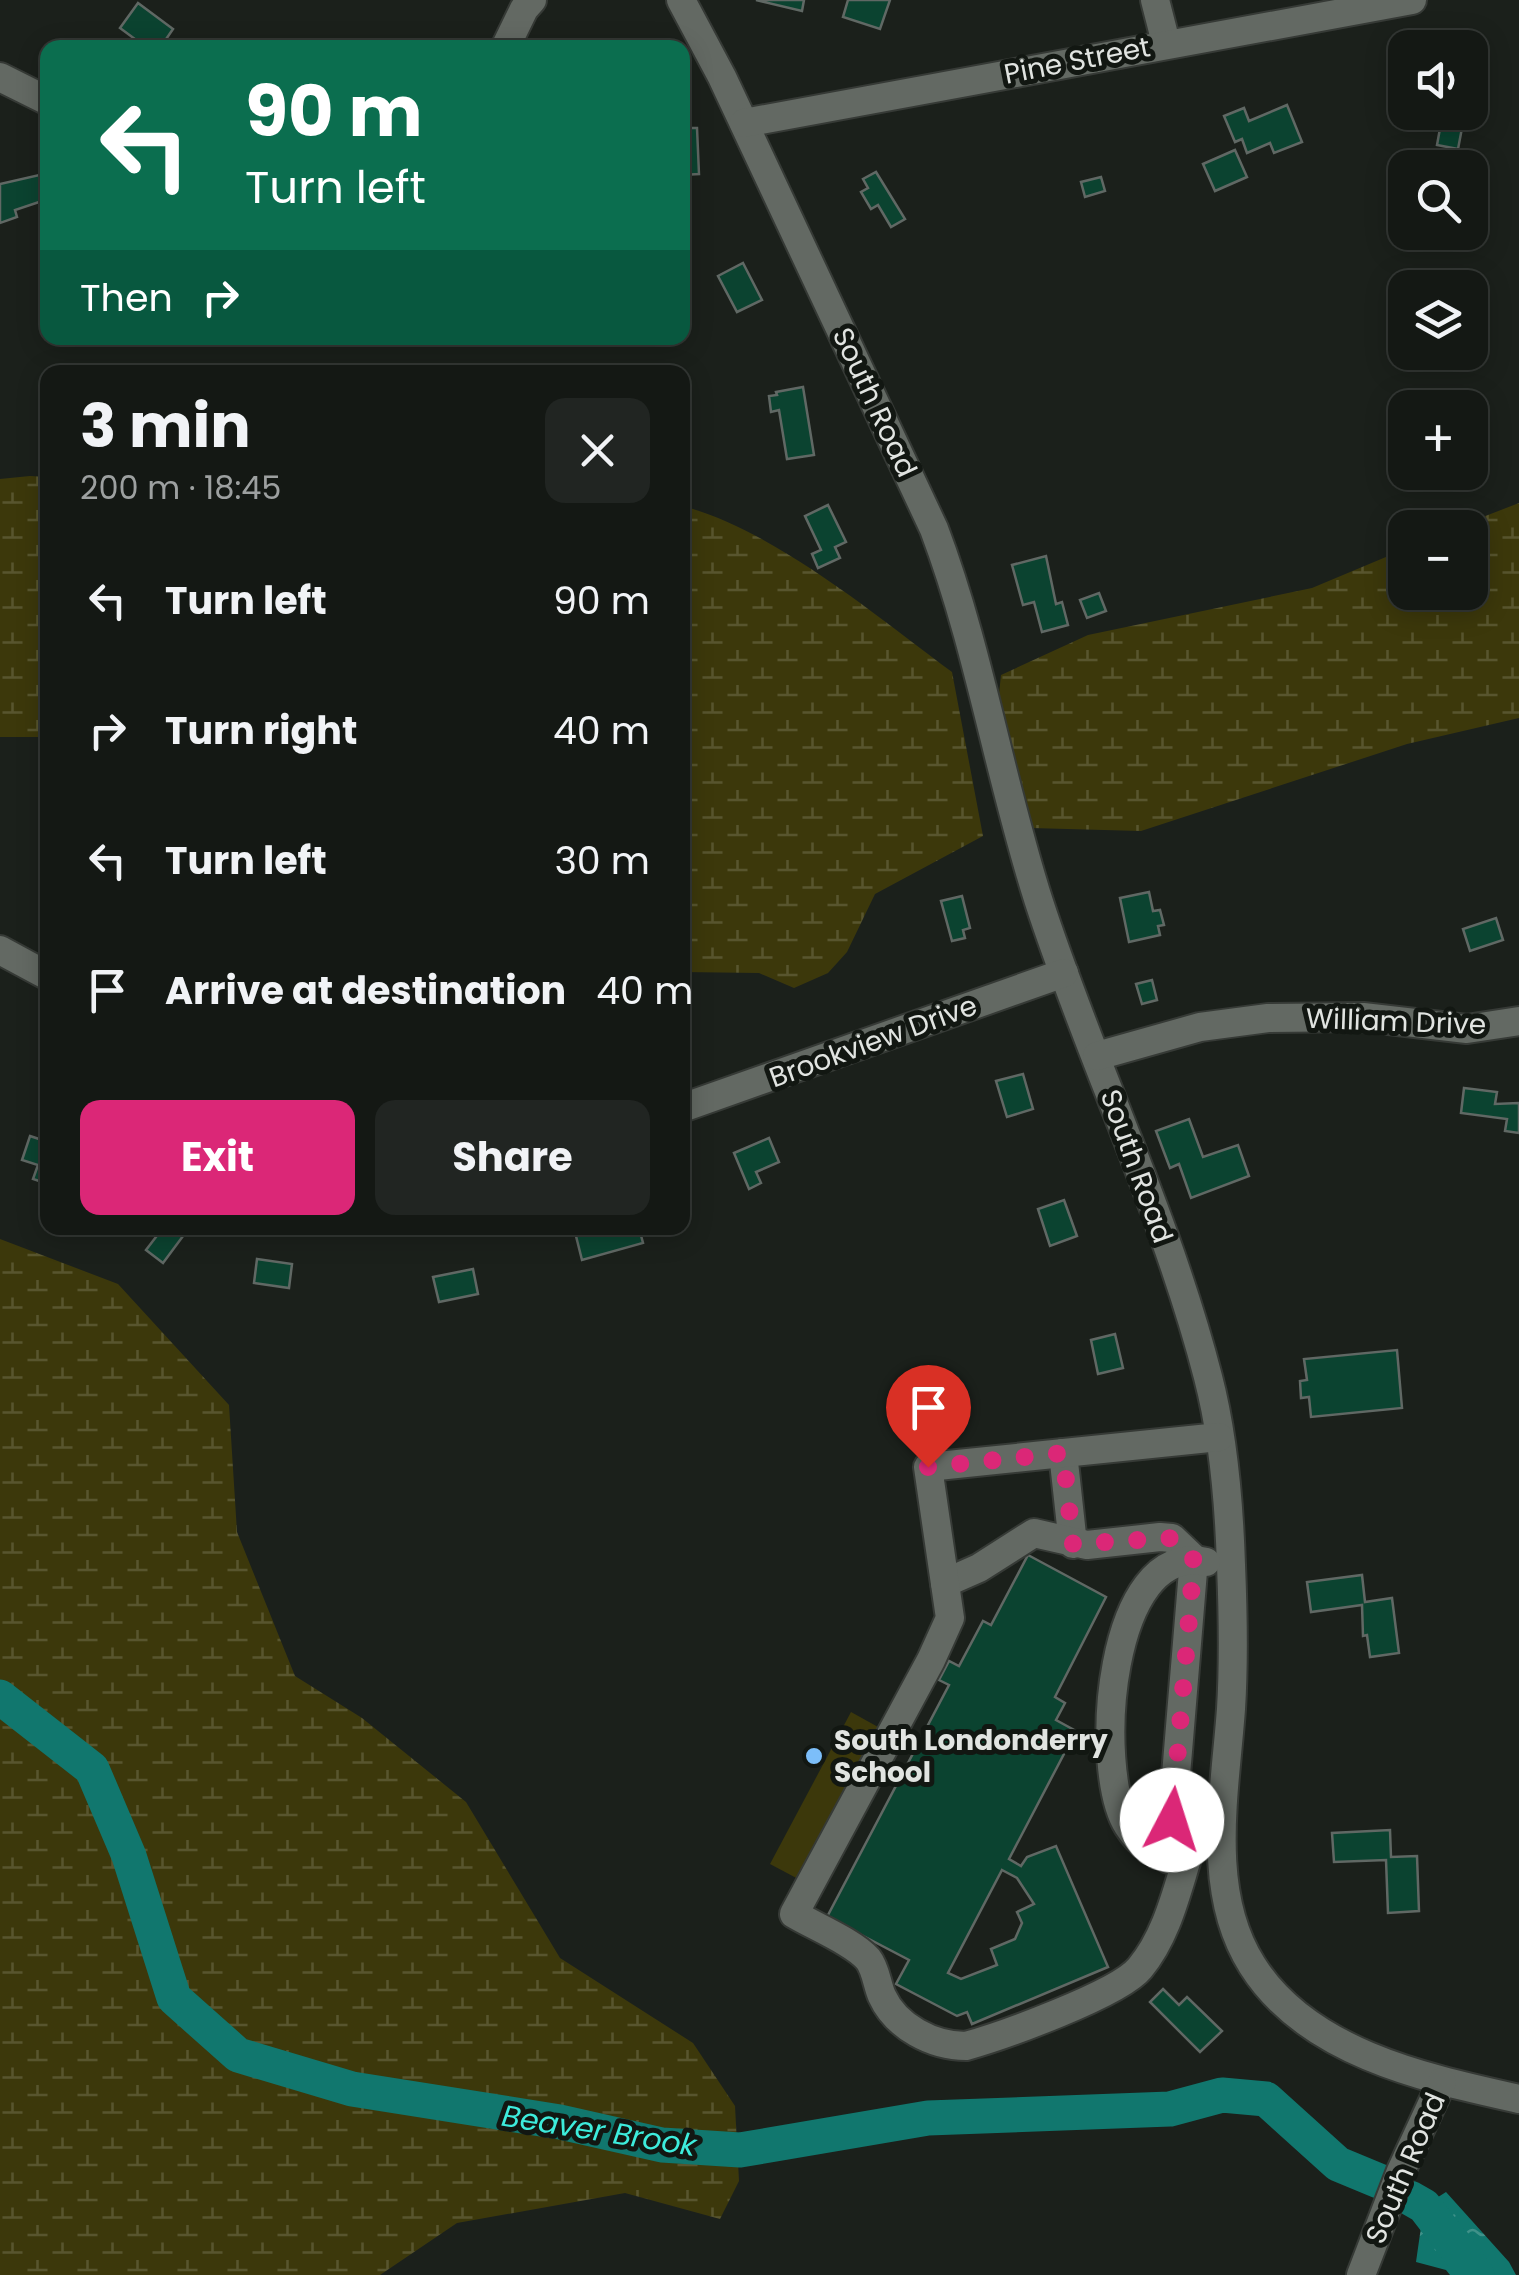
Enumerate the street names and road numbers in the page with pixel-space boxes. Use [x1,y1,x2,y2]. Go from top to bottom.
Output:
street label: Pine Street [1001,27,1153,94]
street label: South Road [823,321,926,483]
street label: Brookview Drive [764,986,982,1097]
street label: William Drive [1305,999,1487,1044]
street label: South Road [1091,1084,1182,1248]
street label: South Road [1356,2087,1455,2250]

